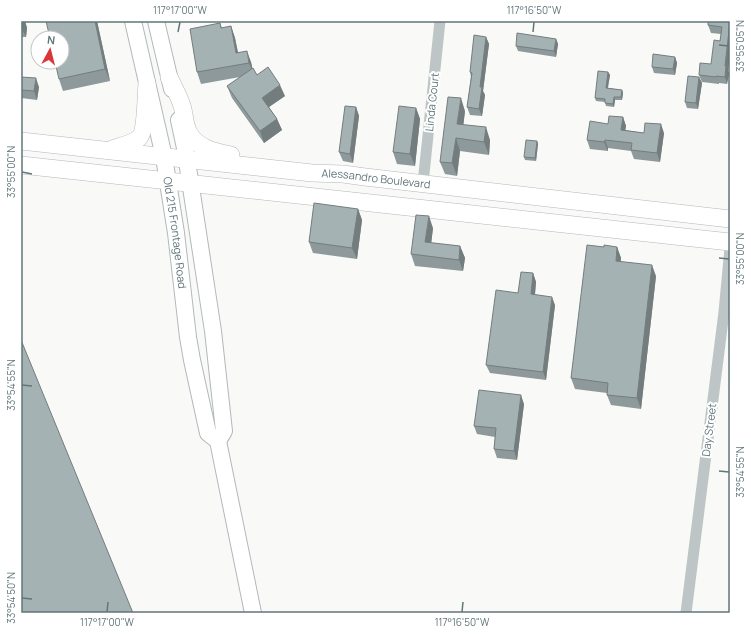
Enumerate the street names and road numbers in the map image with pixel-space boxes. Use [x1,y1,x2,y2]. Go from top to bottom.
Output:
street label: Linda Court [421,72,442,132]
street label: Alessandro Boulevard [321,165,431,191]
street label: Old 215 Frontage Road [160,176,190,289]
street label: Day Street [698,402,719,457]

